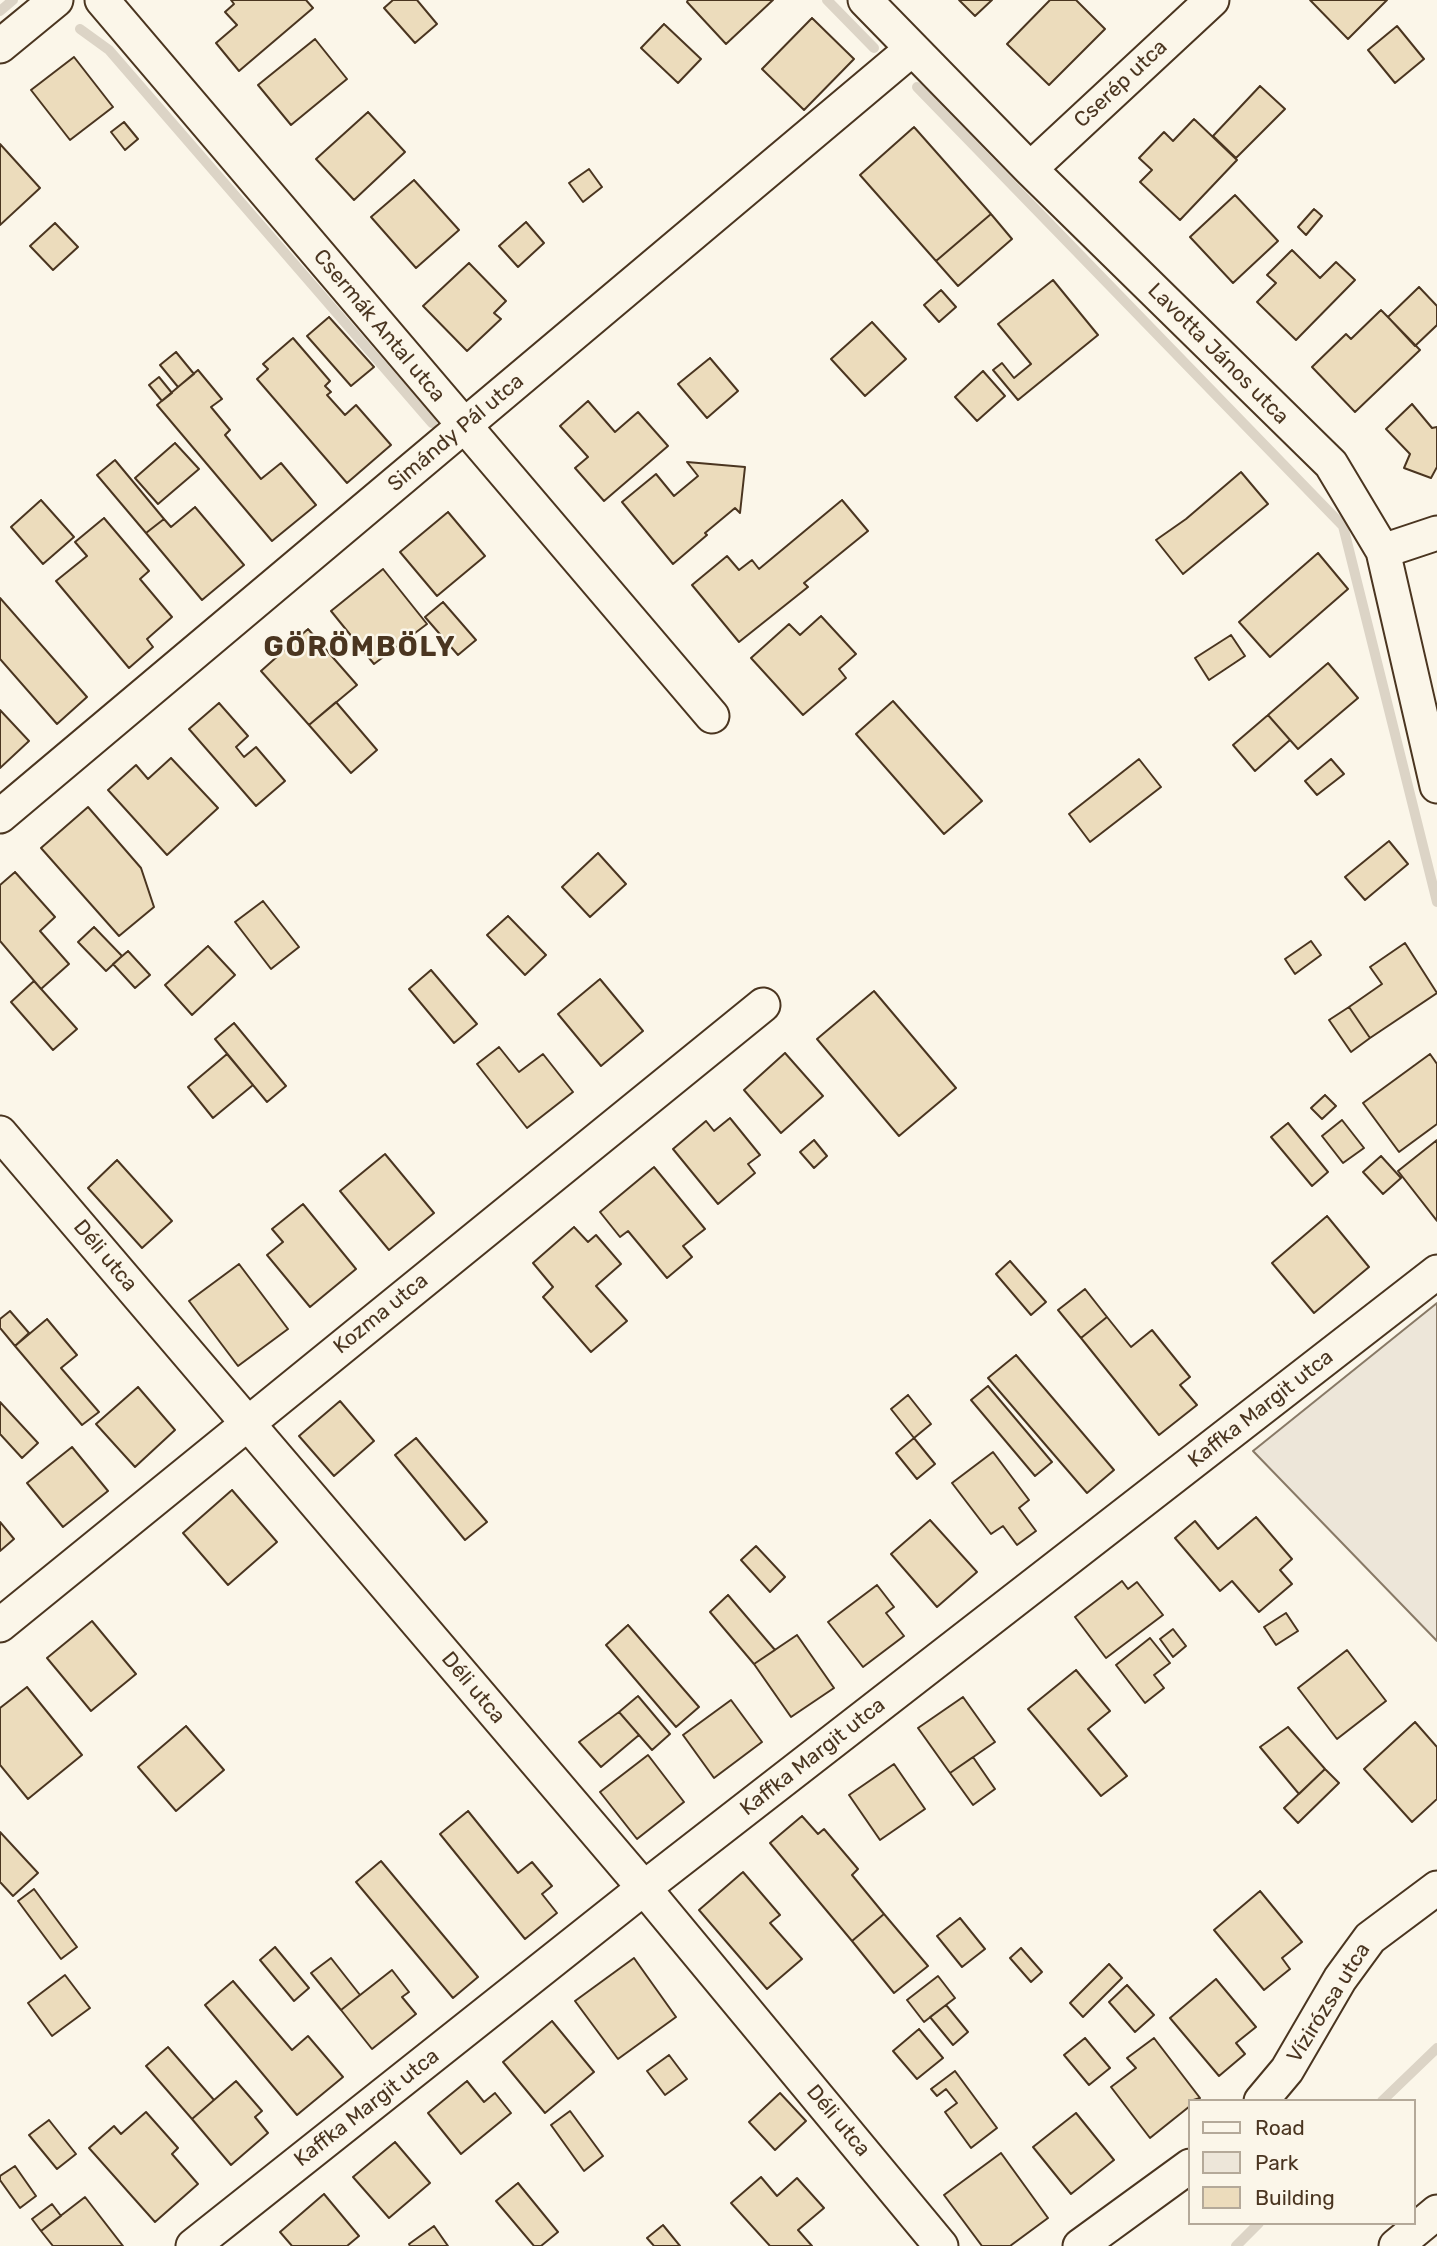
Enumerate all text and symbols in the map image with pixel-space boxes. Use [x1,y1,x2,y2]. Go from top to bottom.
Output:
street label: Cserép utca [1069,35,1173,133]
street label: Csermák Antal utca [308,245,450,407]
street label: Lavotta János utca [1142,278,1294,430]
street label: Simándy Pál utca [383,369,529,497]
district label: GÖRÖMBÖLY [265,631,455,665]
street label: Déli utca [68,1215,142,1297]
street label: Kozma utca [329,1268,433,1360]
street label: Kaffka Margit utca [1184,1345,1338,1473]
street label: Déli utca [436,1647,510,1729]
street label: Kaffka Margit utca [736,1693,890,1821]
street label: Vízirózsa utca [1282,1938,1376,2068]
street label: Kaffka Margit utca [290,2044,444,2172]
street label: Déli utca [801,2080,875,2162]
legend [1188,2099,1416,2225]
text: Road [1255,2115,1305,2140]
text: Park [1255,2150,1299,2175]
text: Building [1255,2185,1335,2210]

